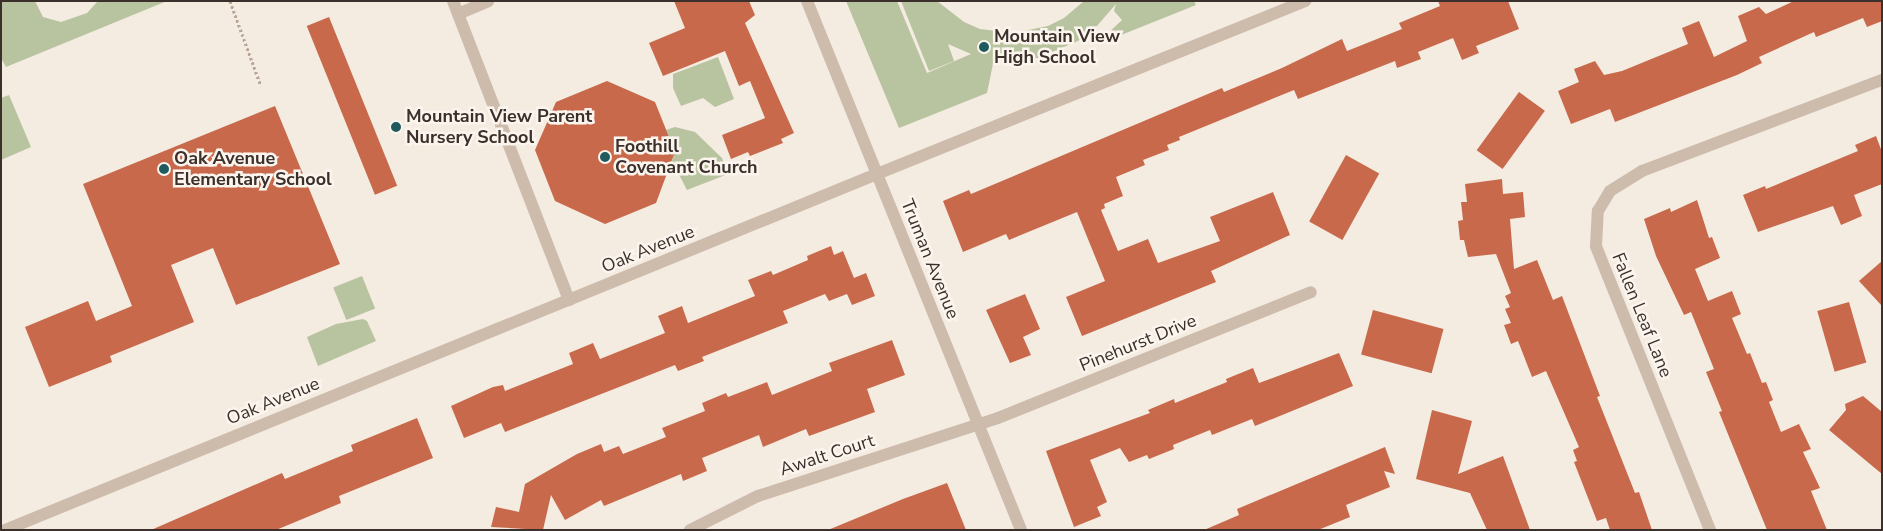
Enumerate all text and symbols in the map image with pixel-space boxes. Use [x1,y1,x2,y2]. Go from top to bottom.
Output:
place label: Mountain View High School [994,26,1120,68]
marker: Mountain View High School [978,41,990,53]
place label: Mountain View Parent Nursery School [406,106,592,148]
marker: Mountain View Parent Nursery School [390,121,402,133]
place label: Foothill Covenant Church [615,136,758,178]
place label: Oak Avenue Elementary School [174,148,332,190]
marker: Foothill Covenant Church [599,151,611,163]
marker: Oak Avenue Elementary School [158,163,170,175]
street label: Truman Avenue [896,196,964,322]
street label: Oak Avenue [598,221,698,277]
street label: Fallen Leaf Lane [1607,249,1677,381]
street label: Pinehurst Drive [1076,310,1200,376]
street label: Oak Avenue [223,373,323,429]
street label: Awalt Court [777,430,877,480]

